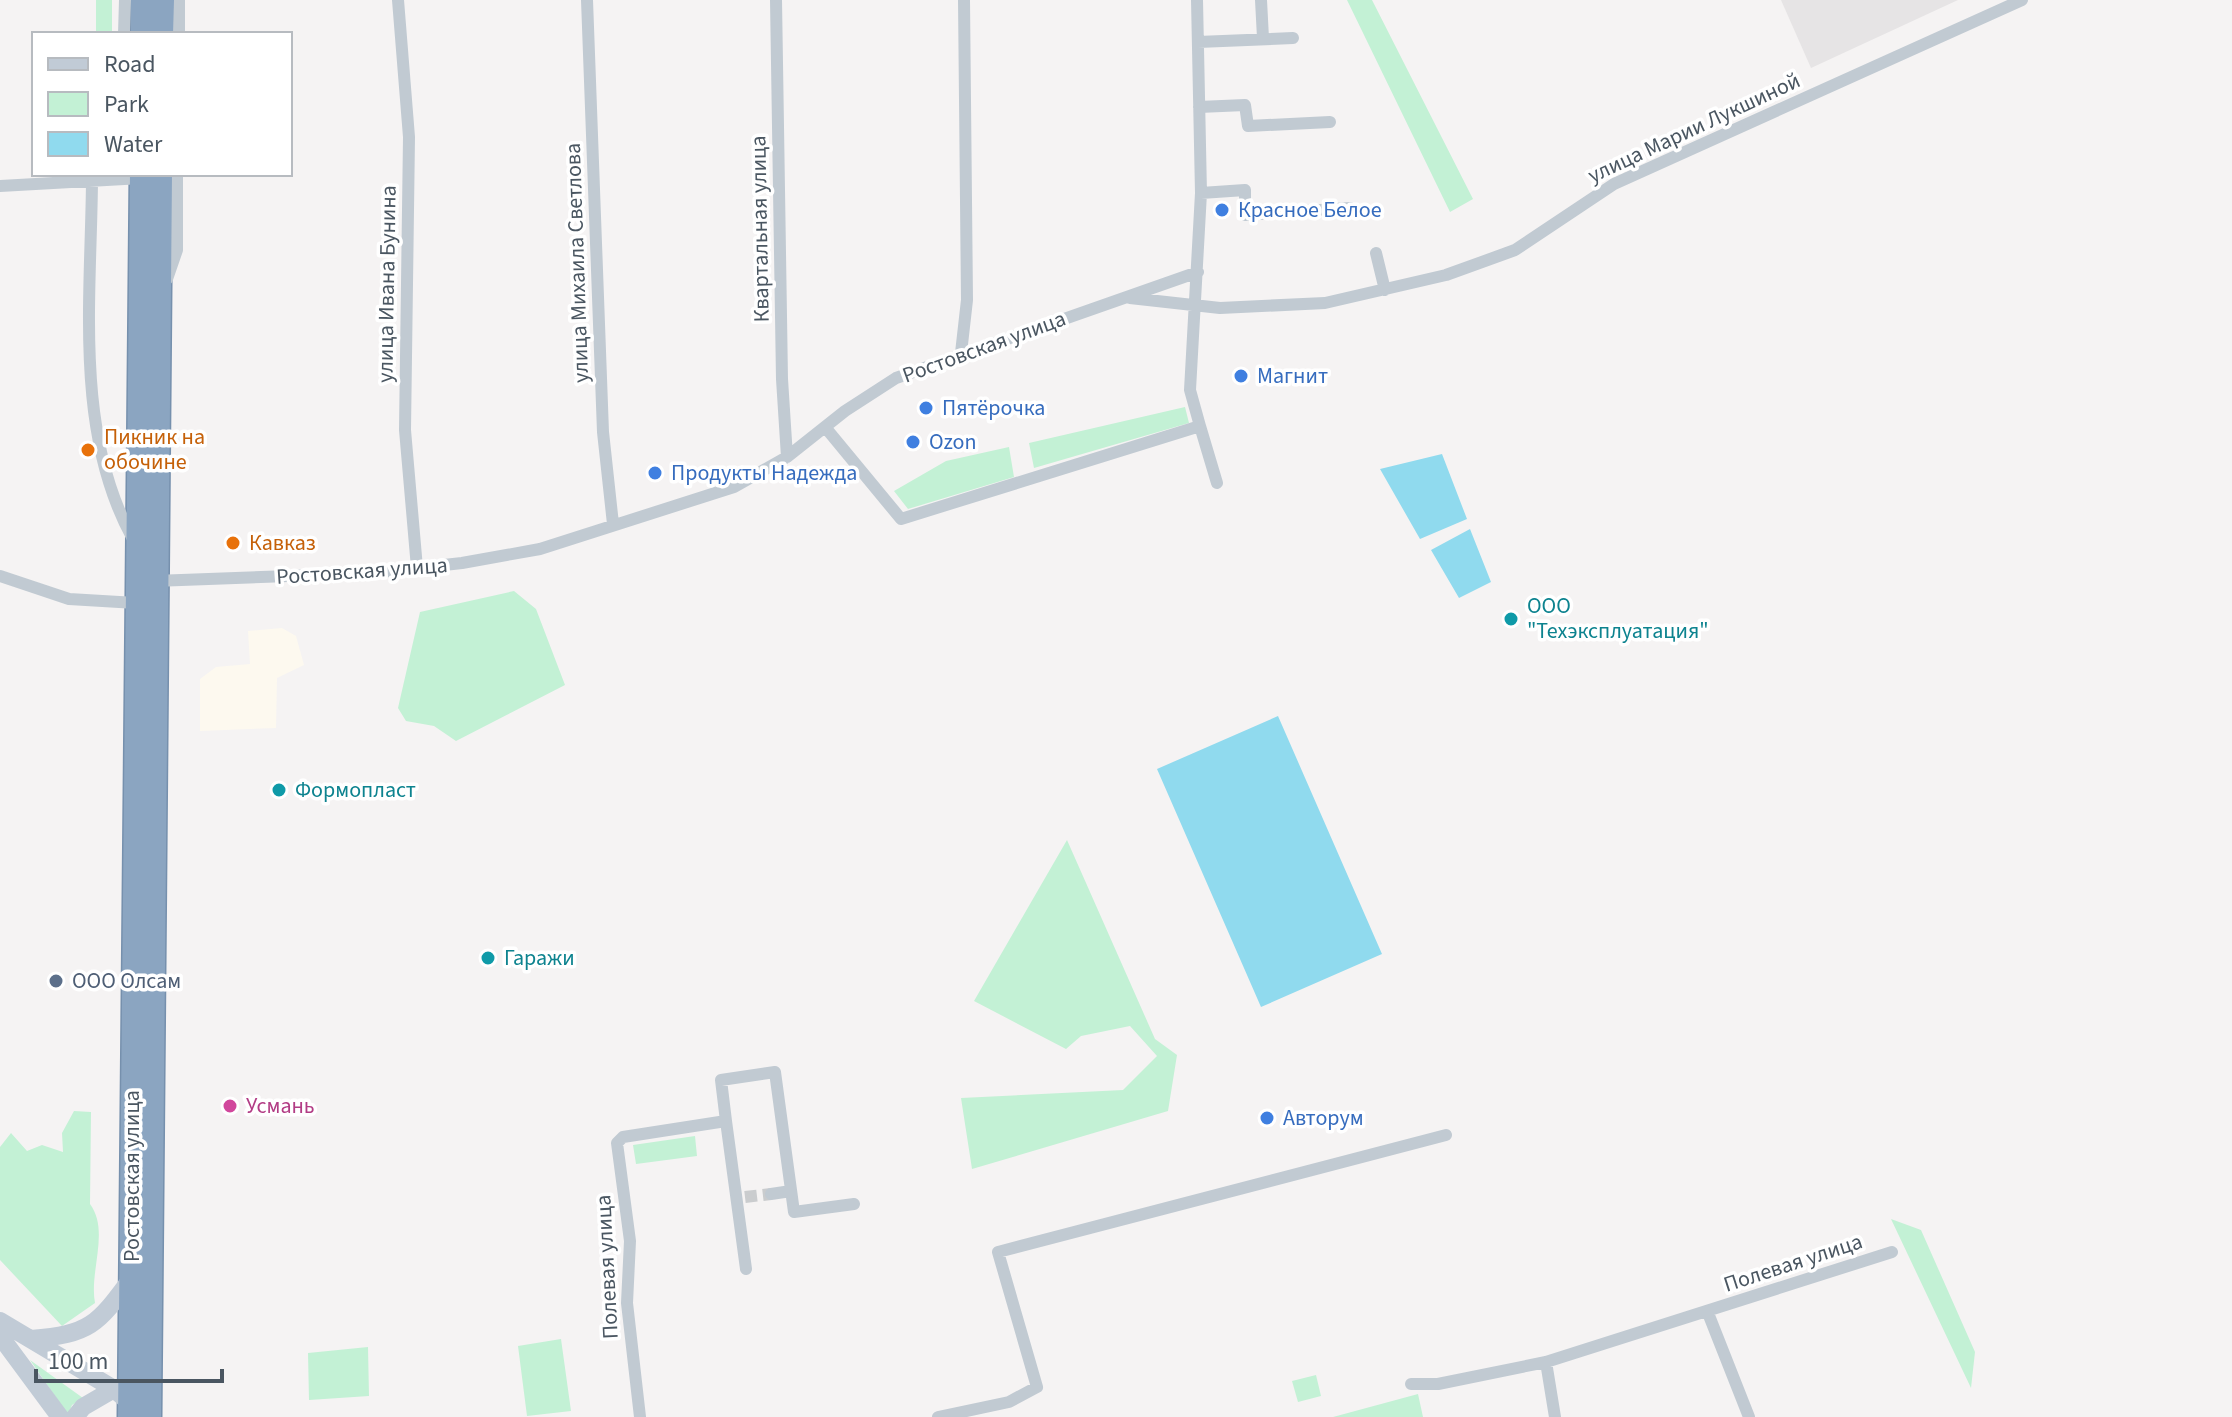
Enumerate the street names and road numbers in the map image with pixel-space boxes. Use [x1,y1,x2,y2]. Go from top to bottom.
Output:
street label: улица Марии Лукшиной [1582,65,1806,191]
street label: Квартальная улица [742,135,778,323]
street label: улица Михаила Светлова [557,142,597,384]
street label: улица Ивана Бунина [369,185,405,383]
street label: Ростовская улица [898,303,1070,391]
street label: Ростовская улица [275,549,449,593]
street label: Ростовская улица [116,1090,148,1262]
street label: Полевая улица [587,1194,627,1340]
street label: Полевая улица [1719,1225,1867,1301]

